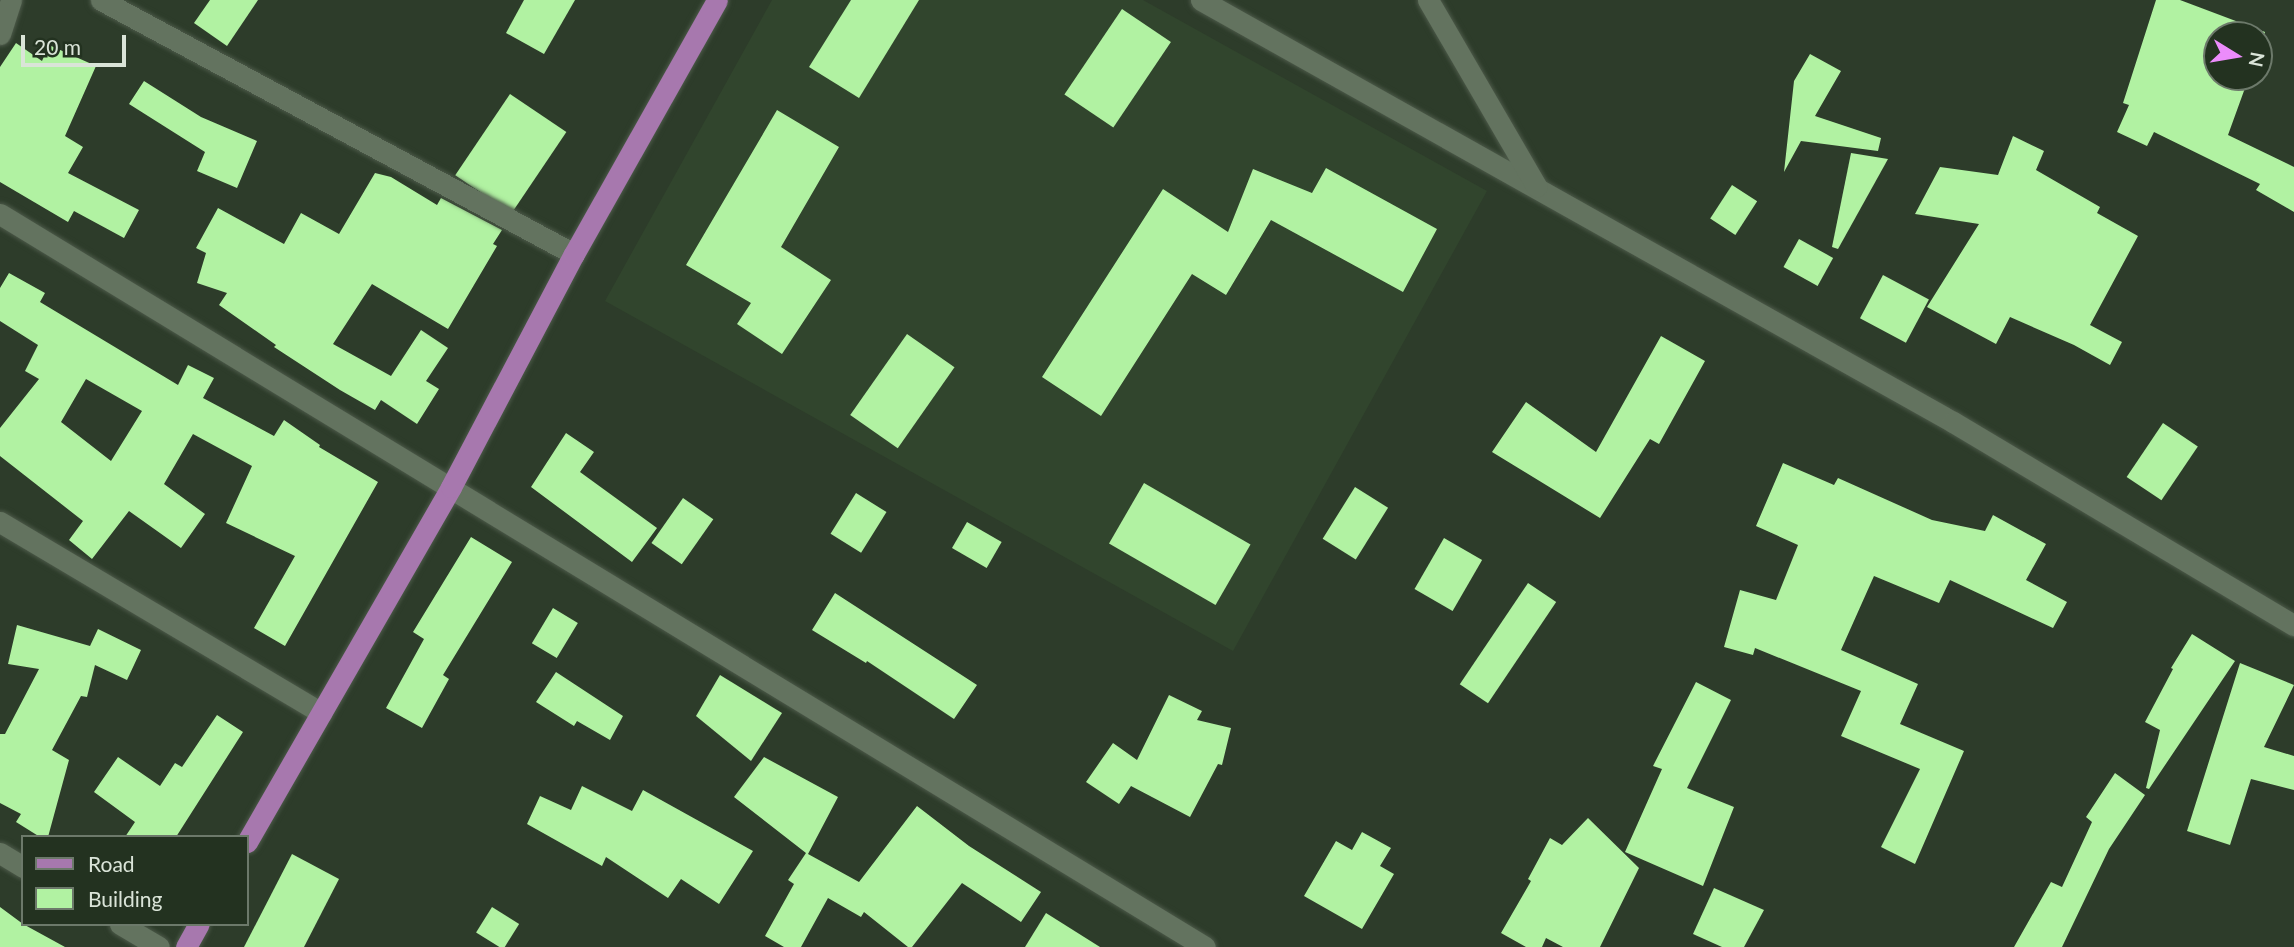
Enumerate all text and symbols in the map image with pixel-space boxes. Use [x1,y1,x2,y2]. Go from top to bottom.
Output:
scale bar [24,21,130,65]
north arrow [2203,21,2273,91]
text: 20 m [34,34,81,59]
text: N [2244,50,2270,69]
legend [21,835,248,926]
text: Road [88,851,135,876]
text: Building [88,886,163,911]

